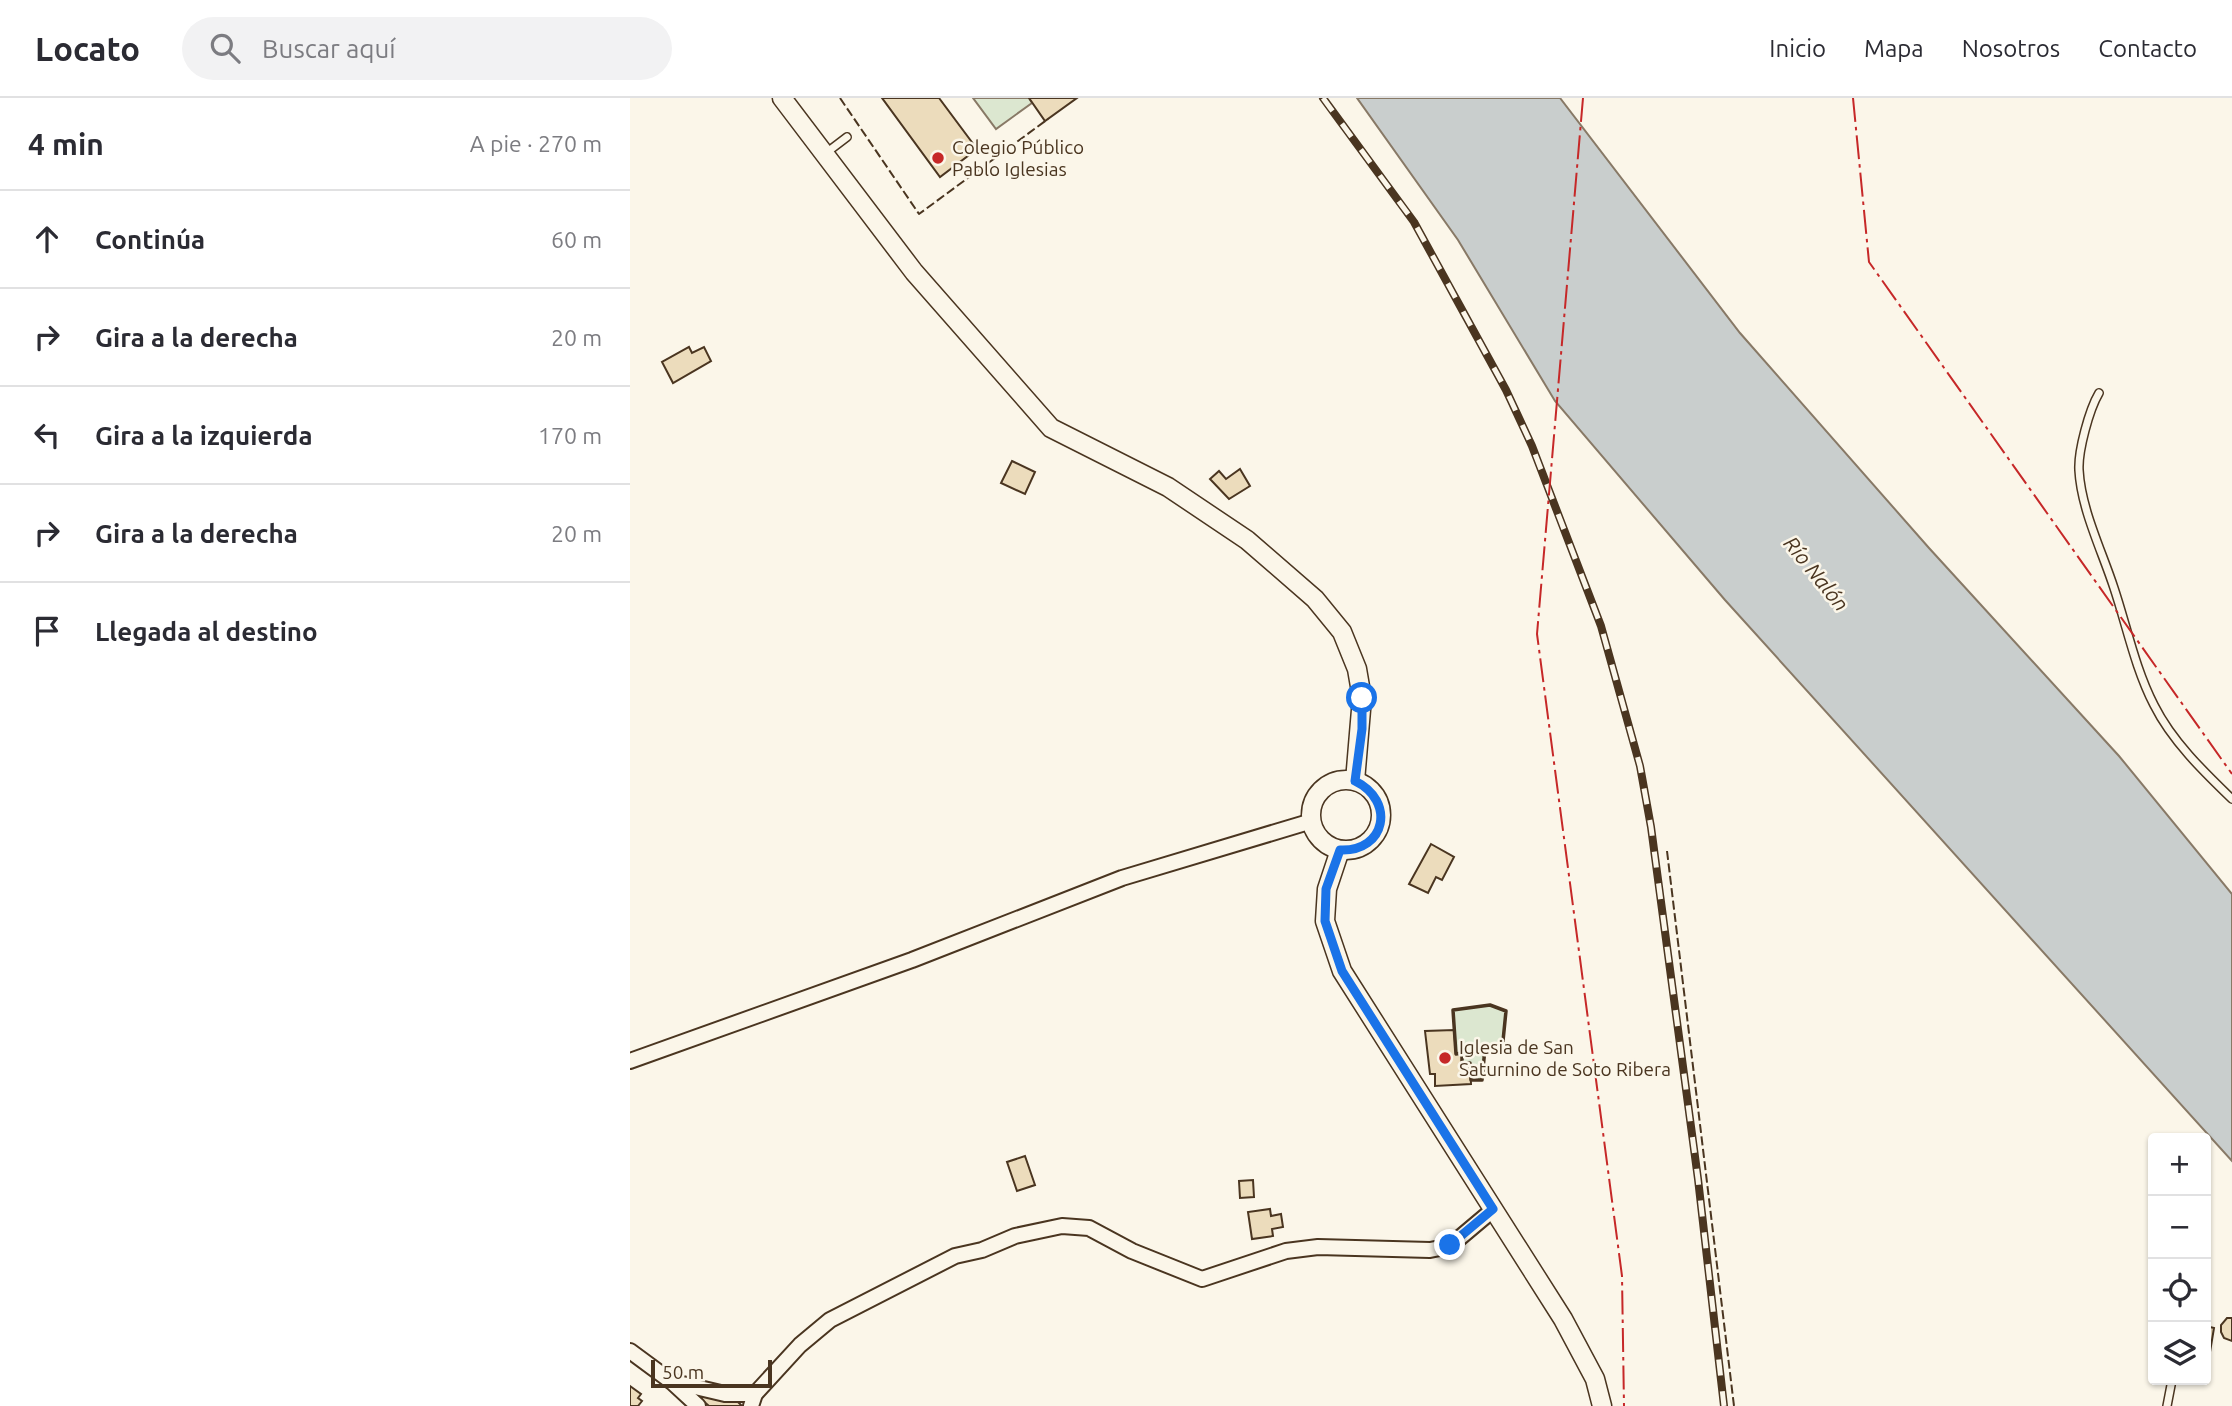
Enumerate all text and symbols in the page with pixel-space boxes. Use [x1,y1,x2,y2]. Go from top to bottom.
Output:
search box [182,17,672,80]
icon: search [206,29,244,67]
text: Locato [35,30,140,67]
text: Buscar aquí [262,34,396,63]
text: Inicio [1769,35,1826,62]
text: Mapa [1864,35,1924,62]
text: Nosotros [1962,35,2060,62]
text: Contacto [2098,35,2197,62]
text: 4 min [28,127,104,161]
text: A pie · 270 m [470,131,602,156]
place label: Colegio Público Pablo Iglesias [952,136,1084,180]
marker: Colegio Público Pablo Iglesias [930,150,946,166]
icon: ahead [28,220,66,258]
text: Continúa [95,225,205,254]
text: 60 m [551,227,602,252]
icon: right [28,318,66,356]
text: Gira a la derecha [95,323,298,352]
text: 20 m [551,325,602,350]
icon: left [28,416,66,454]
text: Gira a la izquierda [95,421,313,450]
text: 170 m [538,423,602,448]
icon: right [28,514,66,552]
text: Gira a la derecha [95,519,298,548]
text: 20 m [551,521,602,546]
water label: Río Nalón [1779,531,1854,615]
icon: arrive [28,612,66,650]
text: Llegada al destino [95,617,318,646]
route start [1346,682,1377,713]
place label: Iglesia de San Saturnino de Soto Ribera [1459,1036,1671,1080]
marker: Iglesia de San Saturnino de Soto Ribera [1437,1050,1453,1066]
map controls [2148,1133,2211,1385]
button: + [2148,1133,2211,1196]
button: − [2148,1196,2211,1259]
route end [1434,1229,1465,1260]
button: locate [2148,1259,2211,1322]
button: layers [2148,1322,2211,1385]
scale bar [651,1357,772,1389]
text: 50 m [662,1361,704,1383]

